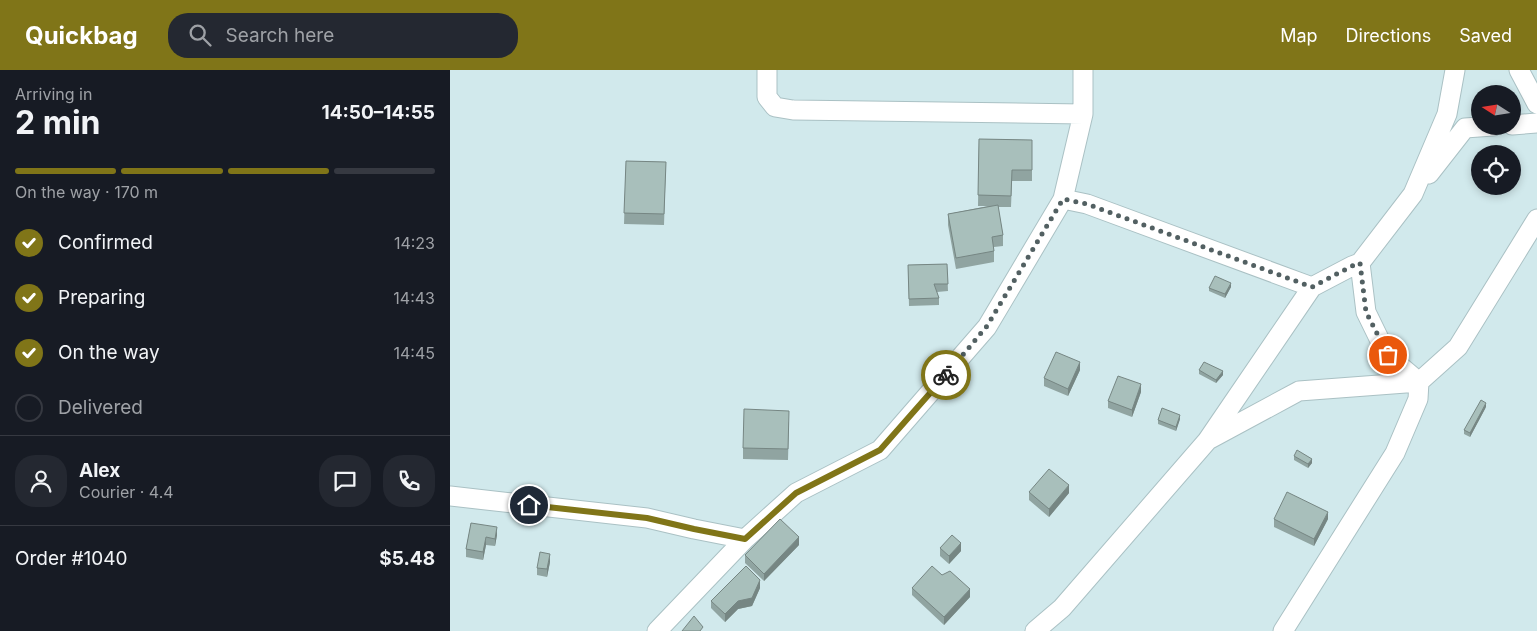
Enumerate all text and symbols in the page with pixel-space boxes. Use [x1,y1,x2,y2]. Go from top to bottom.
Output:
search box [168,13,518,58]
text: Quickbag [25,21,138,50]
icon: search [186,21,214,49]
text: Search here [226,24,334,47]
text: Map [1280,25,1318,46]
text: Directions [1346,25,1431,46]
text: Saved [1459,25,1512,46]
text: Arriving in [15,84,92,104]
north arrow [1471,85,1521,135]
map controls [1471,85,1521,195]
text: 14:50–14:55 [321,101,435,124]
text: 2 min [15,103,101,142]
button: locate [1471,145,1521,195]
text: On the way · 170 m [15,182,158,202]
icon: check [15,229,43,257]
text: Confirmed [58,231,153,254]
text: 14:23 [394,233,435,253]
icon: check [15,284,43,312]
text: Preparing [58,286,145,309]
text: 14:43 [393,288,435,308]
pin [1367,334,1409,376]
icon: check [15,339,43,367]
text: On the way [58,341,160,364]
icon: bag [1374,341,1402,369]
text: 14:45 [393,343,435,363]
courier [921,350,971,400]
icon: bike [932,361,960,389]
text: Delivered [58,396,143,419]
button: person [15,455,67,507]
button: chat [319,455,371,507]
button: phone [383,455,435,507]
text: Alex [79,459,120,482]
text: Courier · 4.4 [79,482,174,502]
pin [508,484,550,526]
icon: home [515,491,543,519]
text: Order #1040 [15,547,128,570]
text: $5.48 [379,547,435,570]

